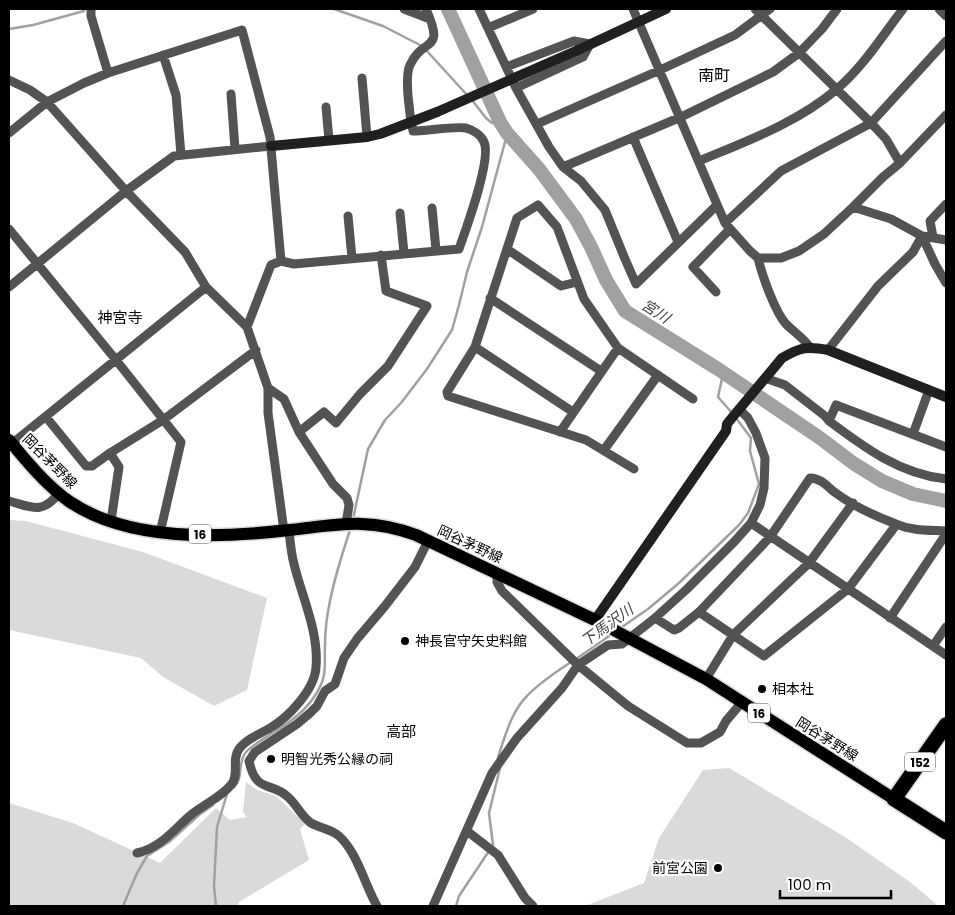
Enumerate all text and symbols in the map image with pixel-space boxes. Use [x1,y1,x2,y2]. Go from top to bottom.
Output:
district label: 南町 [698,64,730,87]
water label: 宮川 [638,294,676,329]
district label: 神宮寺 [97,307,143,328]
street label: 岡谷茅野線 [18,429,82,493]
street label: 岡谷茅野線 [434,520,506,568]
road number: 16 [189,524,211,544]
water label: 下馬沢川 [577,598,639,651]
place label: 神長官守矢史料館 [415,631,527,651]
marker: 神長官守矢史料館 [399,635,411,647]
place label: 相本社 [772,679,814,699]
marker: 相本社 [756,683,768,695]
road number: 16 [748,704,770,722]
street label: 岡谷茅野線 [792,712,862,766]
district label: 高部 [386,721,416,742]
place label: 明智光秀公縁の祠 [281,749,393,769]
road number: 152 [905,752,935,772]
marker: 明智光秀公縁の祠 [265,753,277,765]
place label: 前宮公園 [652,858,708,878]
marker: 前宮公園 [712,862,724,874]
scale bar [780,868,891,900]
text: 100 m [788,874,831,895]

